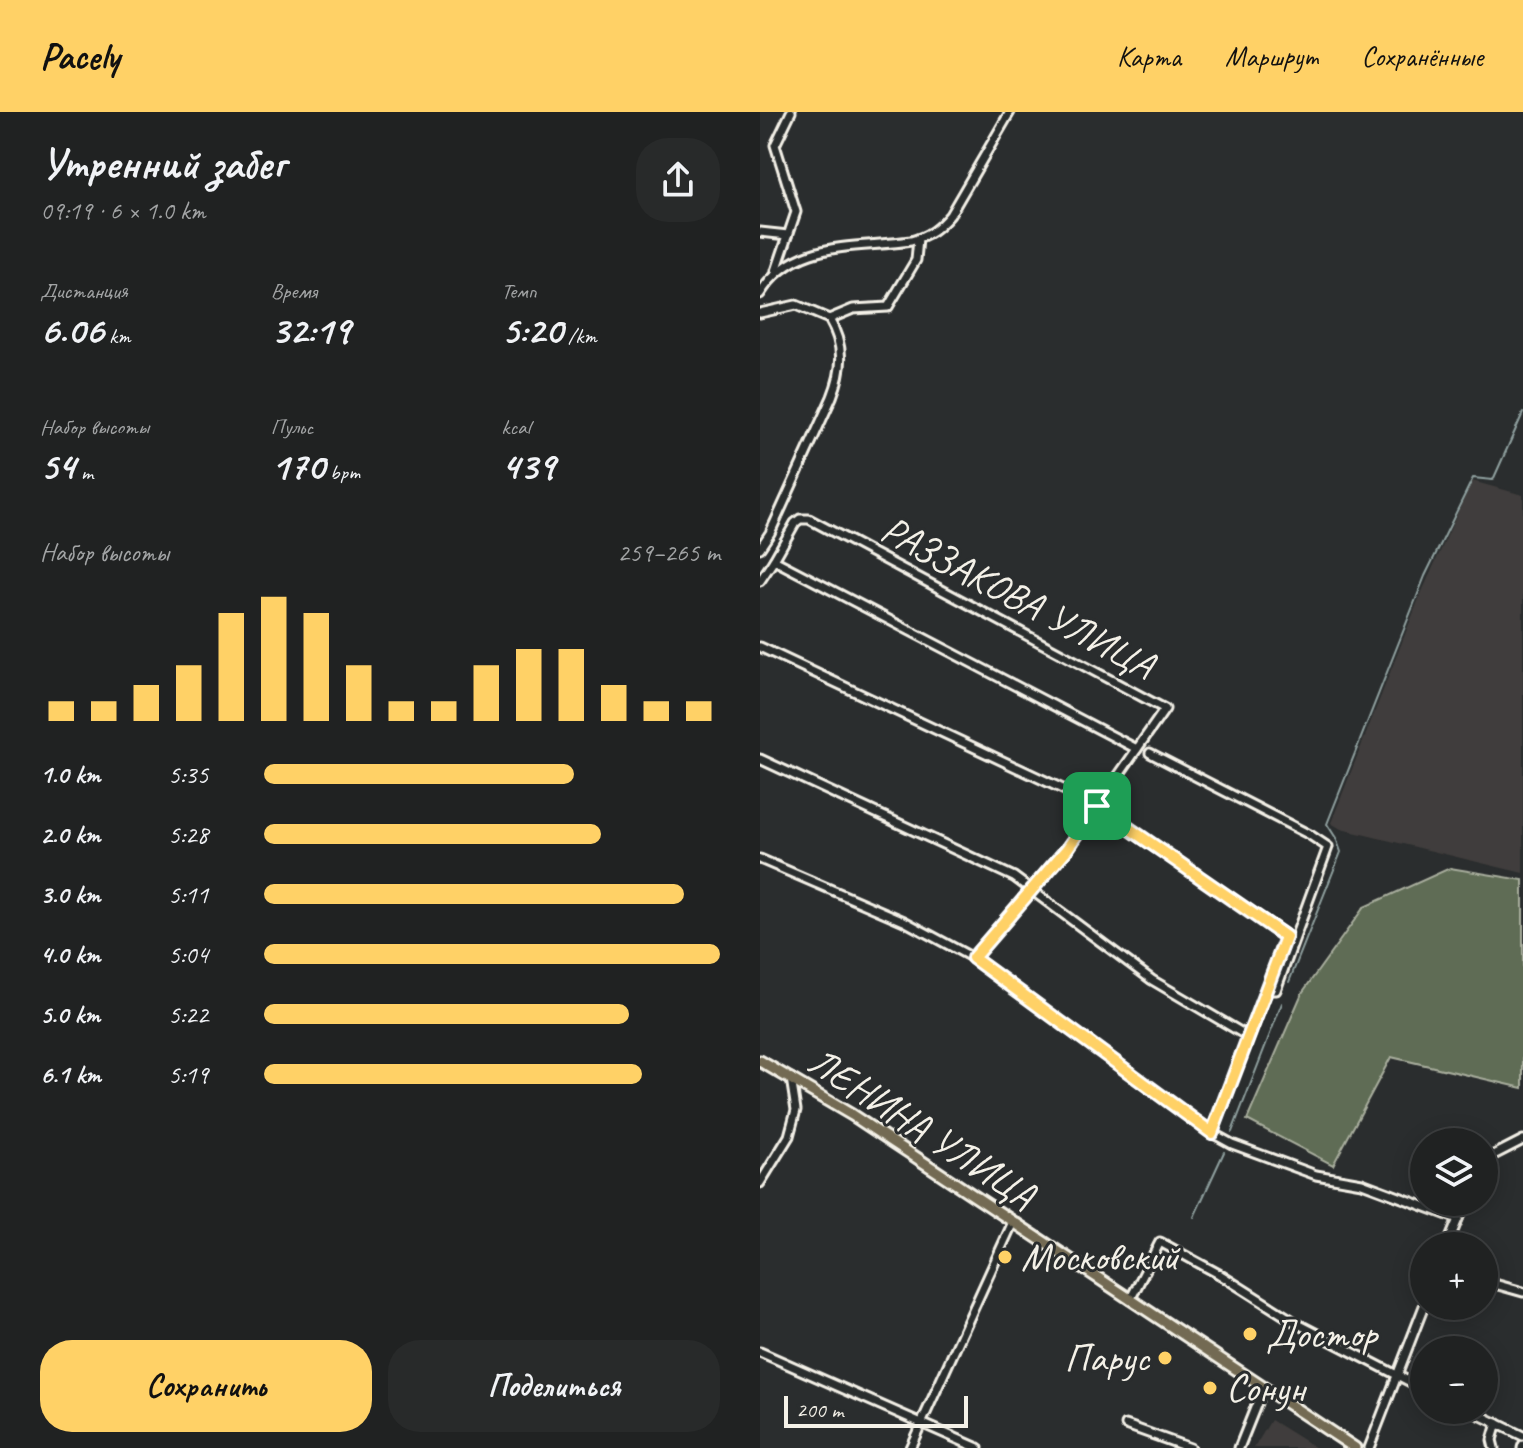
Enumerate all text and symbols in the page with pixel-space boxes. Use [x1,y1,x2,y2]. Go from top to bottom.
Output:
text: Pacely [40,33,119,80]
text: Карта [1117,39,1181,74]
text: Маршрут [1225,39,1317,74]
text: Сохранённые [1361,39,1483,74]
text: Утренний забег [40,136,285,191]
button: share [636,138,720,222]
text: 09:19 · 6 × 1.0 km [40,194,206,227]
text: Дистанция [40,277,128,305]
text: Время [271,277,317,305]
text: Темп [501,277,537,305]
text: 6.06 [40,305,104,355]
text: 32:19 [271,305,350,355]
text: 5:20 [501,305,563,355]
text: km [104,322,130,350]
text: /km [563,322,597,350]
text: Набор высоты [40,413,149,441]
text: Пульс [271,413,313,441]
text: kcal [501,413,530,441]
text: 54 [40,441,75,491]
text: 170 [271,441,325,491]
text: 439 [501,441,555,491]
text: m [75,458,93,486]
text: bpm [325,458,360,486]
street label: РАЗЗАКОВА УЛИЦА [873,504,1165,691]
text: Набор высоты [40,536,169,569]
text: 259–265 m [617,536,720,569]
text: 1.0 km [40,758,100,791]
text: 5:35 [168,758,208,791]
pin [1063,772,1131,840]
icon: arrive [1075,784,1119,828]
text: 2.0 km [40,818,100,851]
text: 5:28 [168,818,208,851]
text: 3.0 km [40,878,100,911]
text: 5:11 [168,878,208,911]
text: 4.0 km [40,938,100,971]
text: 5:04 [168,938,208,971]
text: 5.0 km [40,998,100,1031]
text: 5:22 [168,998,208,1031]
street label: ЛЕНИНА УЛИЦА [799,1036,1046,1221]
text: 6.1 km [40,1058,101,1091]
text: 5:19 [168,1058,208,1091]
map controls [1410,1128,1498,1424]
button: layers [1410,1128,1498,1216]
place label: Московский [1021,1232,1181,1282]
button: + [1410,1232,1498,1320]
marker: Московский [996,1248,1014,1266]
place label: Достор [1266,1309,1380,1359]
marker: Достор [1241,1325,1259,1343]
place label: Парус [1065,1333,1151,1383]
button: − [1410,1336,1498,1424]
button: Сохранить [40,1340,372,1432]
button: Поделиться [388,1340,720,1432]
marker: Парус [1156,1349,1174,1367]
place label: Сонун [1226,1363,1308,1413]
marker: Сонун [1201,1379,1219,1397]
scale bar [784,1392,968,1428]
text: 200 m [796,1396,843,1424]

